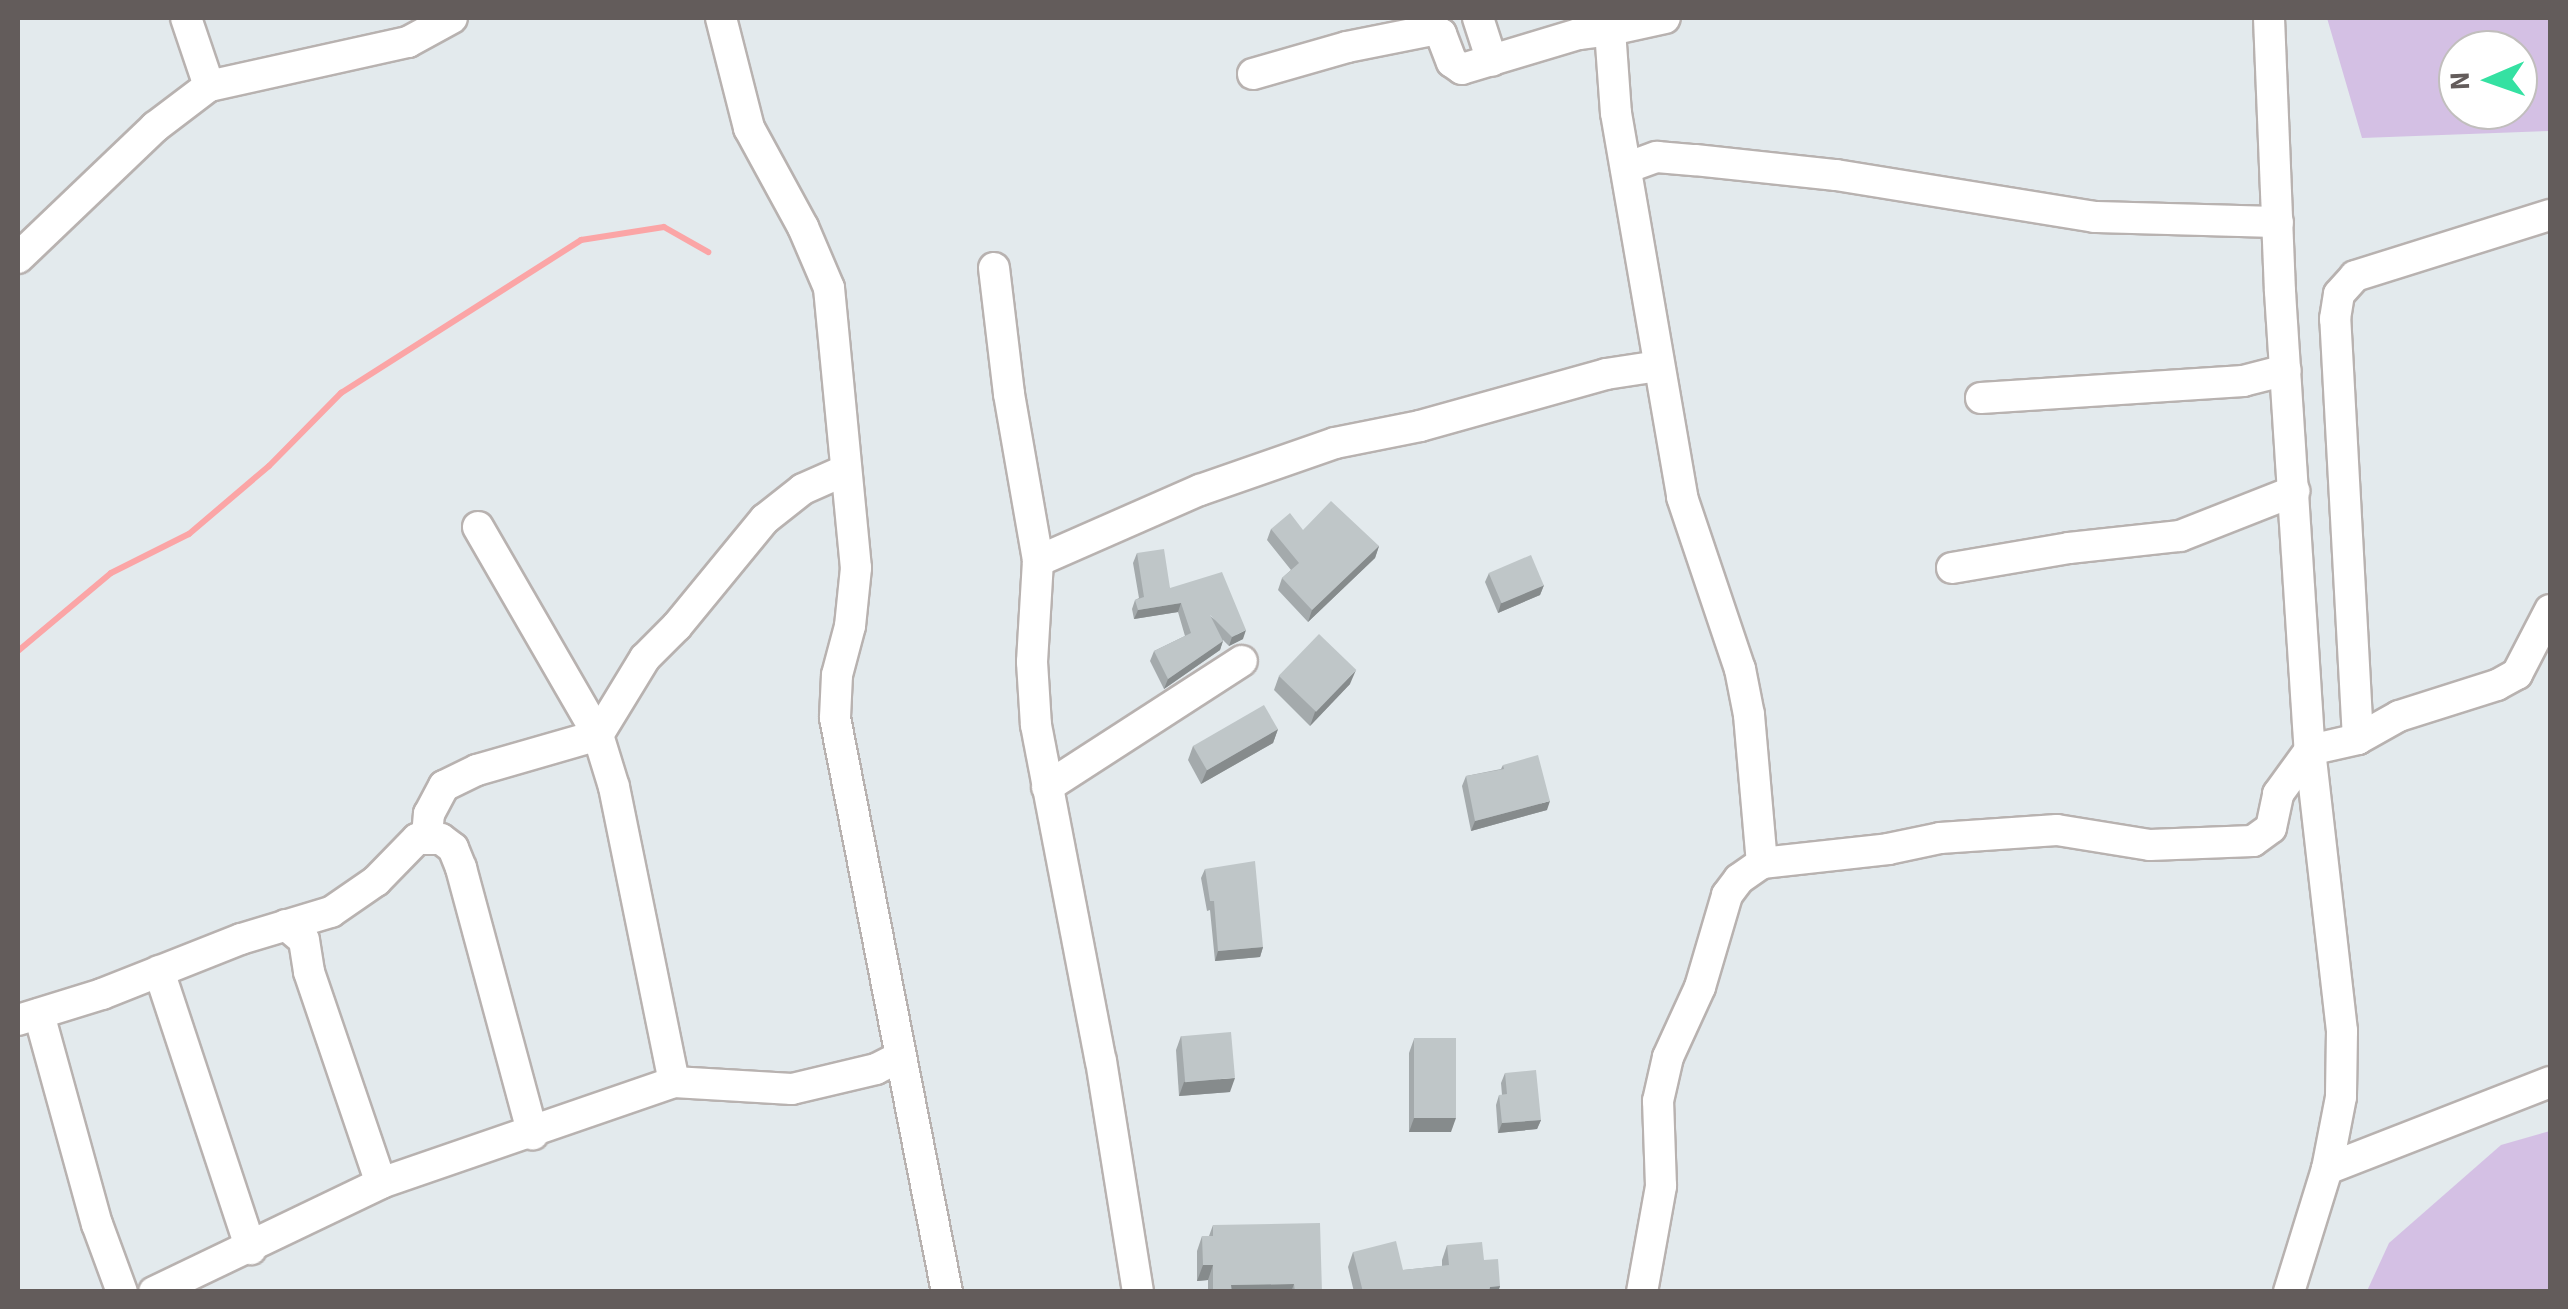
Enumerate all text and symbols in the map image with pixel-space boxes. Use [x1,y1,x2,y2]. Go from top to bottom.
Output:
north arrow [2438,30,2538,130]
text: N [2440,71,2480,91]

